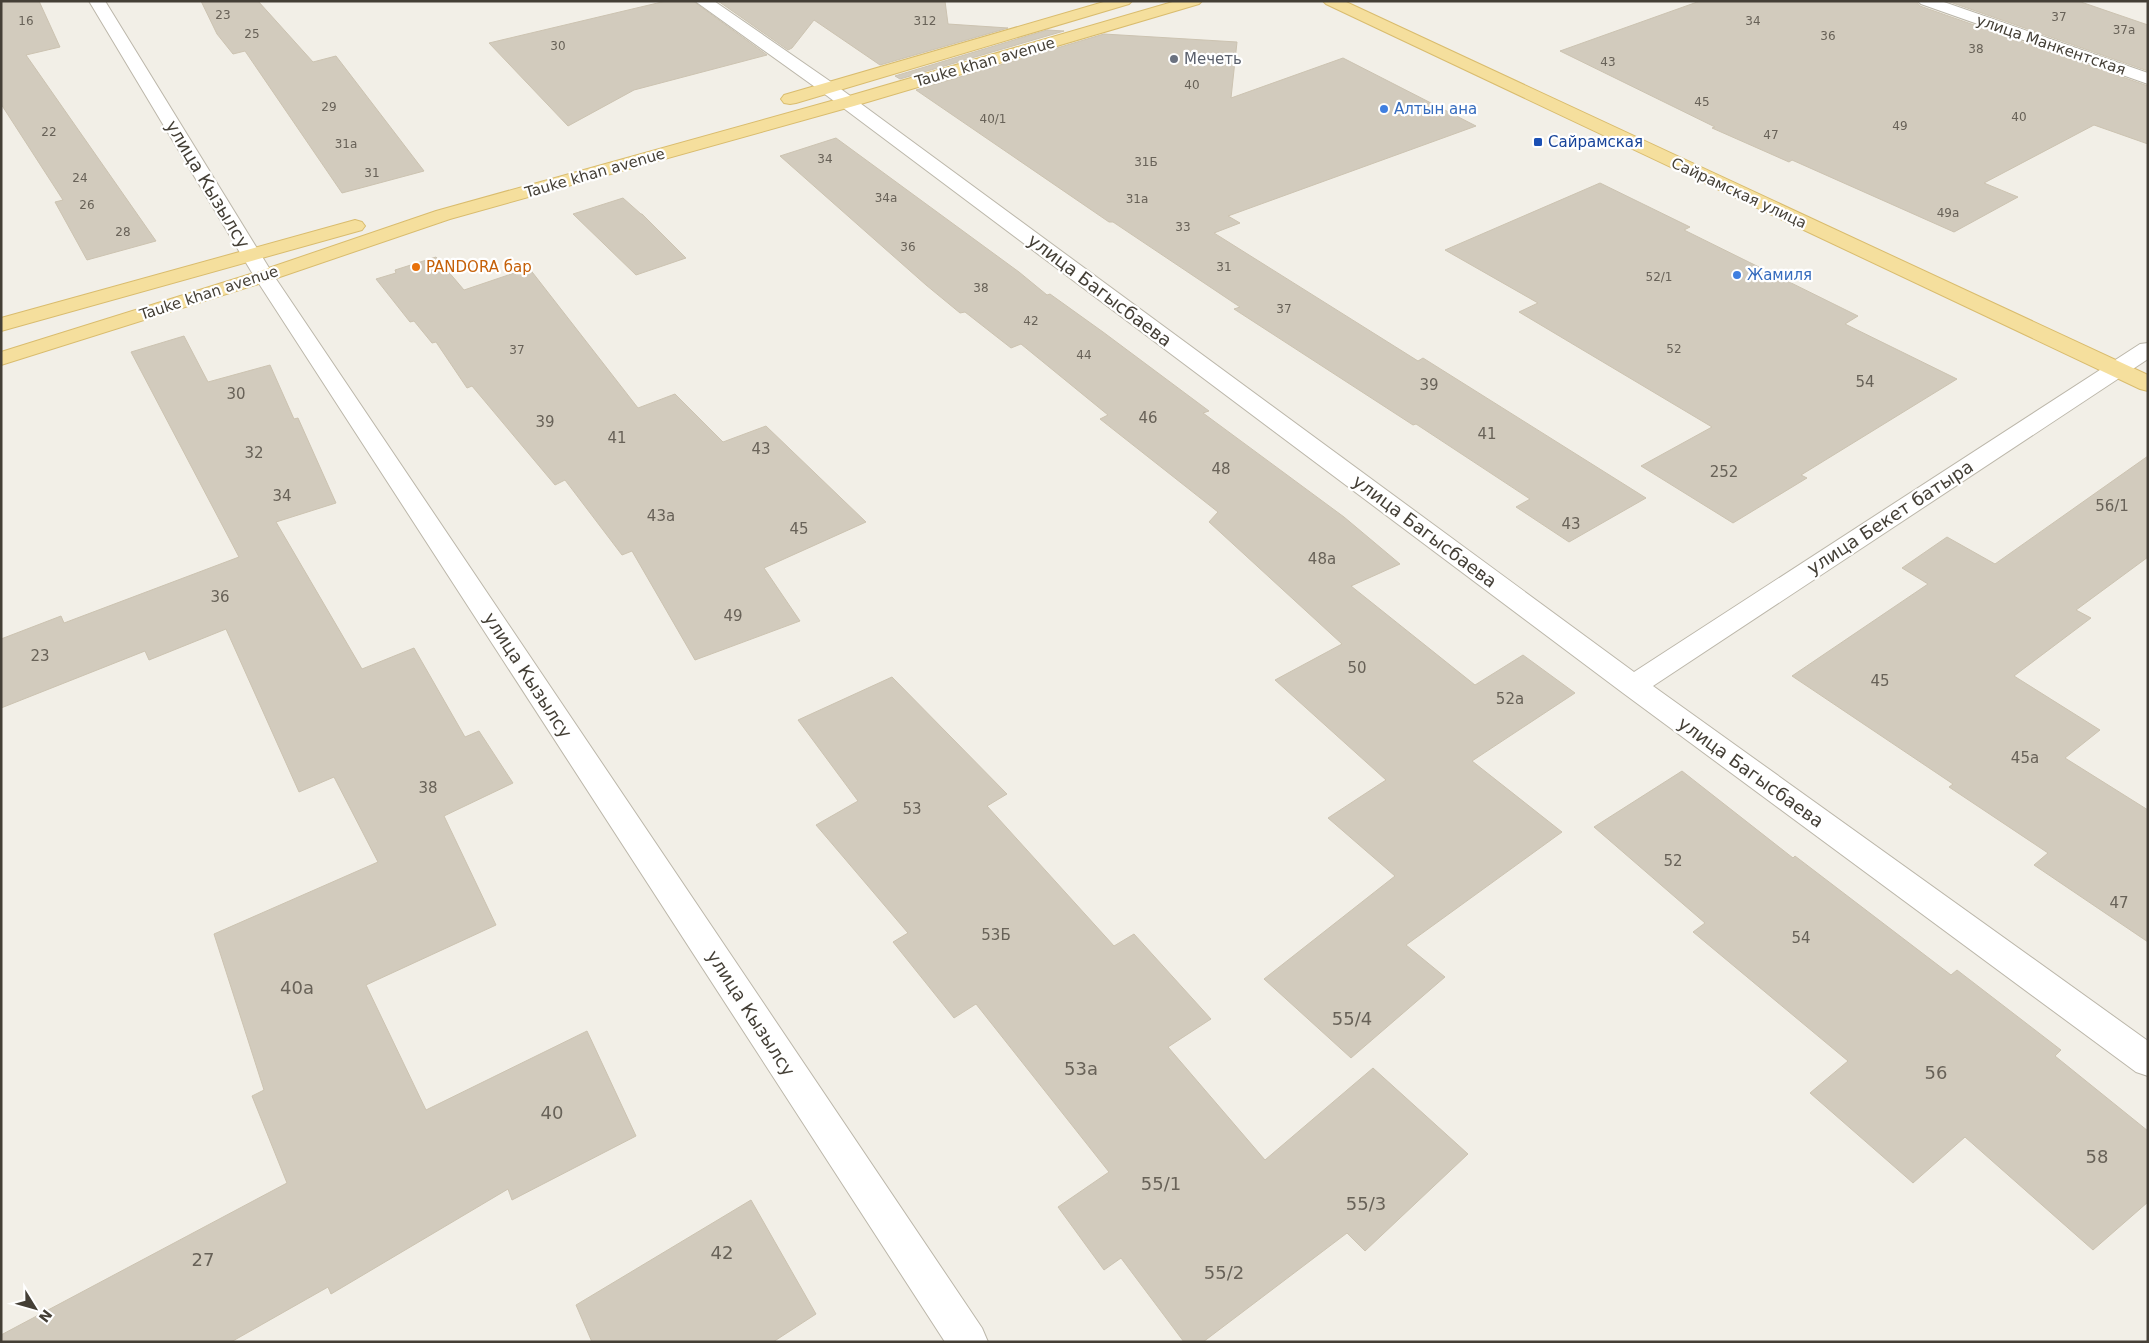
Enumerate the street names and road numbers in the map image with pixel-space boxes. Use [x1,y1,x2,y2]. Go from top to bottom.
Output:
street label: улица Манкентская [1974,11,2128,79]
street label: Tauke khan avenue [912,33,1057,91]
street label: улица Кызылсу [161,116,255,252]
street label: Tauke khan avenue [522,144,667,202]
street label: Сайрамская улица [1668,154,1810,232]
street label: улица Багысбаева [1024,229,1176,351]
street label: Tauke khan avenue [136,262,281,324]
street label: улица Бекет батыра [1803,455,1977,579]
street label: улица Багысбаева [1349,470,1501,592]
street label: улица Кызылсу [480,608,577,742]
street label: улица Багысбаева [1674,712,1828,832]
street label: улица Кызылсу [703,946,800,1080]

